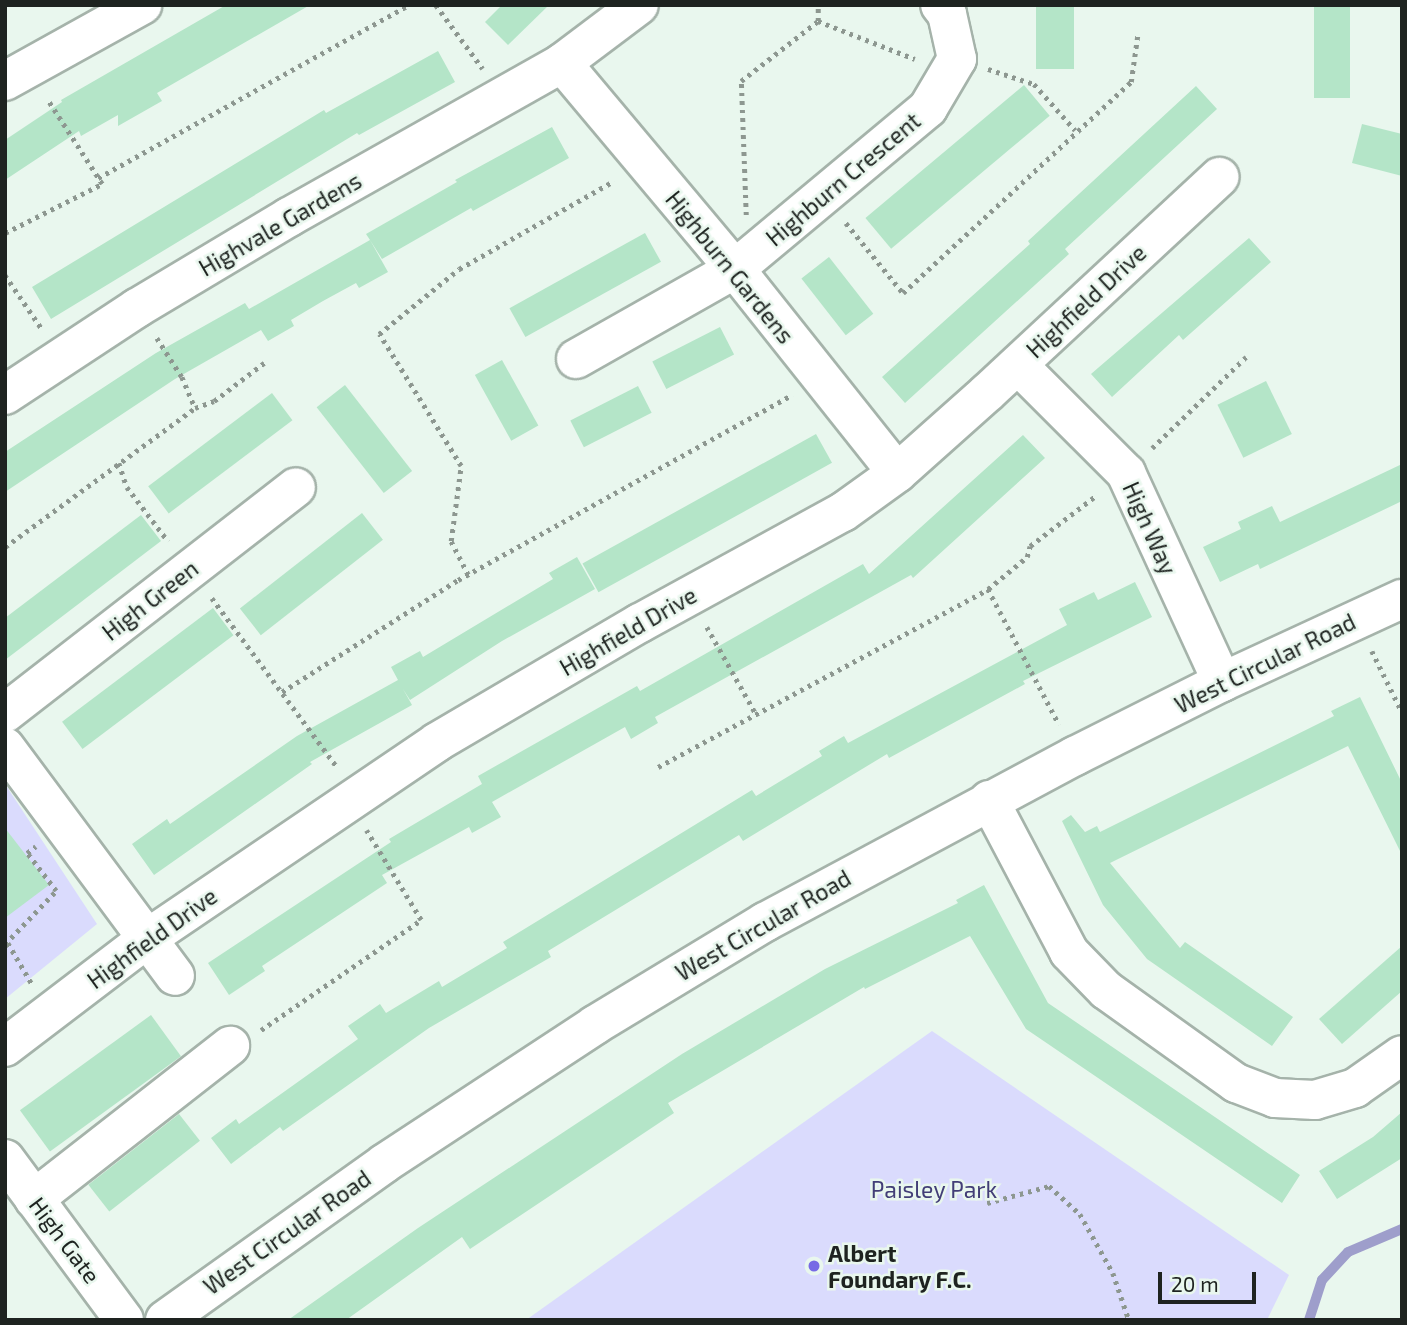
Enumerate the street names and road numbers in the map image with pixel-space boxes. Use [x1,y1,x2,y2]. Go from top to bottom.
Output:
street label: Highburn Crescent [760,106,926,252]
street label: Highvale Gardens [194,166,366,282]
street label: Highburn Gardens [660,185,800,349]
street label: Highfield Drive [1021,239,1151,363]
street label: High Way [1117,477,1183,579]
street label: High Green [97,554,203,646]
street label: Highfield Drive [555,581,701,681]
street label: West Circular Road [1170,607,1360,719]
street label: West Circular Road [670,864,856,986]
street label: Highfield Drive [82,882,222,994]
street label: West Circular Road [198,1164,376,1300]
street label: High Gate [24,1192,106,1288]

